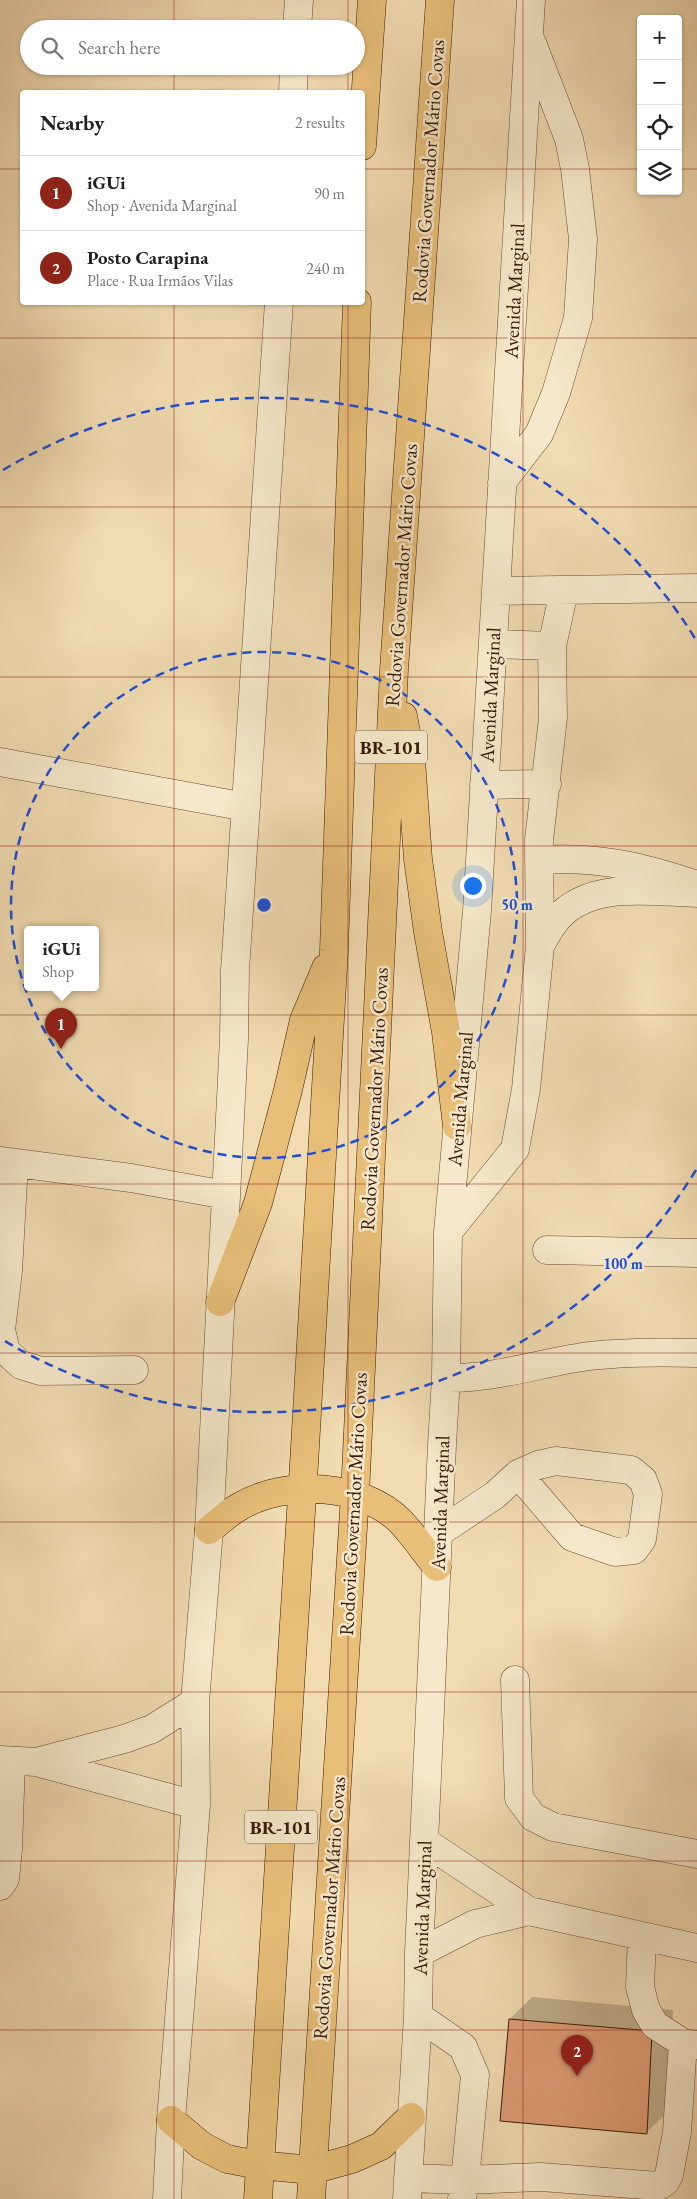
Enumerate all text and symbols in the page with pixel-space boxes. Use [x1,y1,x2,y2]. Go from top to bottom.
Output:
map controls [637,15,682,195]
button: + [637,15,682,60]
search box [20,20,365,75]
icon: search [38,34,66,62]
text: Search here [78,35,160,60]
street label: Rodovia Governador Mário Covas [406,39,450,303]
button: − [637,60,682,105]
button: locate [637,105,682,150]
text: Nearby [40,109,104,136]
text: 2 results [295,112,345,133]
button: layers [637,150,682,195]
text: iGUi [87,170,126,195]
text: 1 [52,183,60,204]
text: 90 m [314,183,345,204]
text: Shop · Avenida Marginal [87,195,237,216]
street label: Avenida Marginal [497,223,531,360]
text: Posto Carapina [87,245,208,270]
text: 2 [52,258,60,279]
text: 240 m [306,258,345,279]
text: Place · Rua Irmãos Vilas [87,270,233,291]
street label: Rodovia Governador Mário Covas [379,443,423,707]
street label: Avenida Marginal [473,627,507,764]
road number: BR-101 [355,730,427,764]
your location [460,873,486,899]
text: 50 m [501,895,533,914]
centre of rings [255,896,273,914]
popup [24,926,99,991]
text: iGUi [42,936,81,961]
text: Shop [42,961,74,982]
street label: Rodovia Governador Mário Covas [354,967,394,1231]
pin: 1 [45,1008,77,1049]
street label: Avenida Marginal [441,1030,479,1169]
text: 100 m [603,1254,643,1273]
street label: Rodovia Governador Mário Covas [333,1372,373,1636]
street label: Avenida Marginal [425,1435,455,1572]
street label: Rodovia Governador Mário Covas [307,1776,351,2040]
road number: BR-101 [245,1810,317,1844]
street label: Avenida Marginal [407,1840,437,1977]
pin: 2 [561,2035,593,2076]

